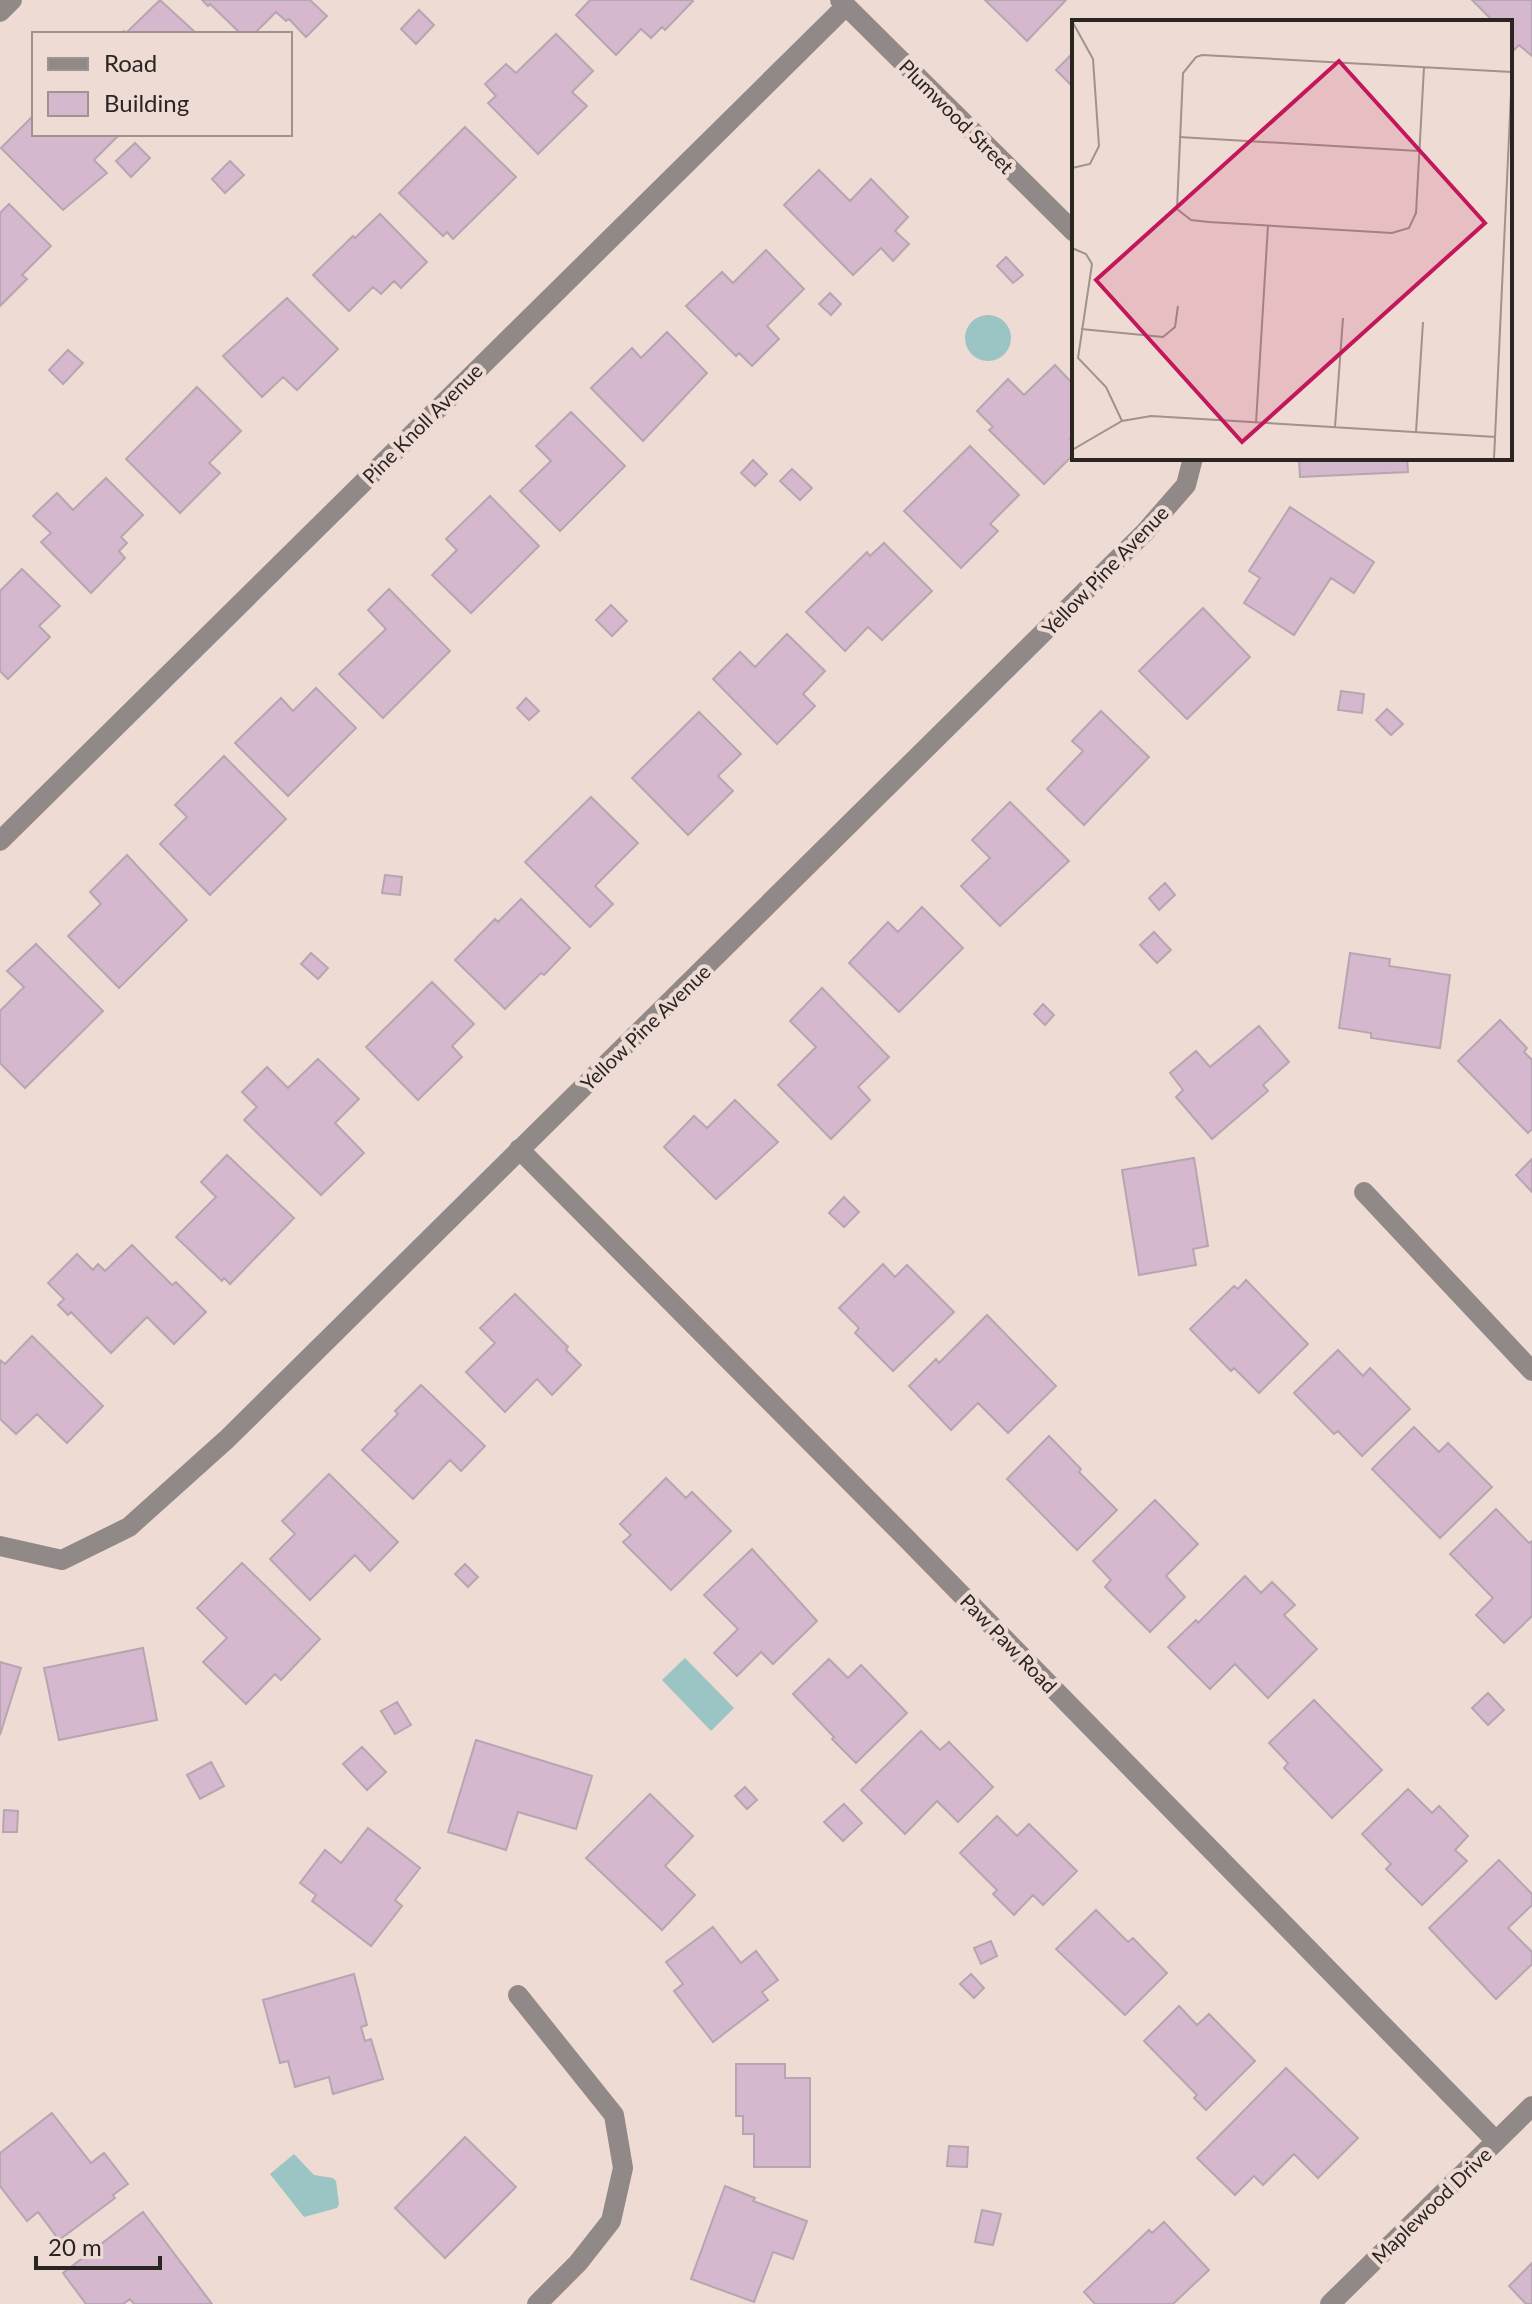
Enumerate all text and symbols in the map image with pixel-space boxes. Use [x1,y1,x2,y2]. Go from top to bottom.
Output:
inset map [1072,20,1512,460]
legend [32,32,292,136]
text: Road [104,48,157,77]
street label: Plumwood Street [895,54,1019,178]
text: Building [104,88,189,117]
street label: Pine Knoll Avenue [357,358,487,488]
street label: Yellow Pine Avenue [1037,500,1173,640]
street label: Yellow Pine Avenue [575,959,715,1095]
street label: Paw Paw Road [956,1589,1062,1697]
street label: Maplewood Drive [1366,2142,1496,2268]
scale bar [36,2220,160,2270]
text: 20 m [48,2232,102,2261]

